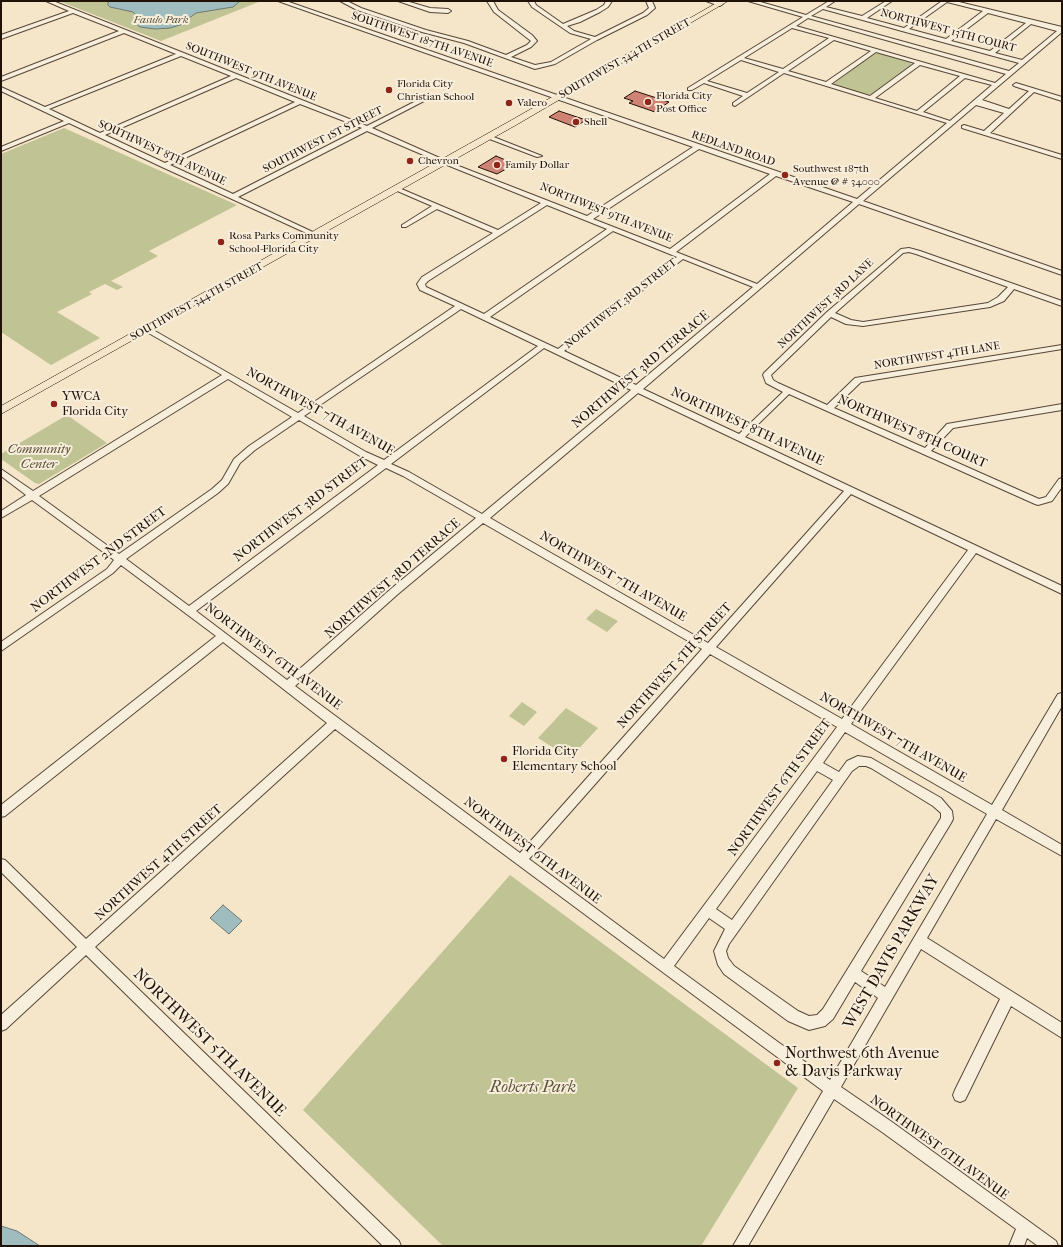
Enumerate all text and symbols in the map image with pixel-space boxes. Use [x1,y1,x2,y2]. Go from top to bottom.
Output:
street label: NORTHWEST 13TH COURT [879,7,1017,55]
street label: SOUTHWEST 187TH AVENUE [349,10,495,70]
park label: Fasulo Park [134,13,188,27]
street label: SOUTHWEST 344TH STREET [557,16,693,102]
street label: SOUTHWEST 9TH AVENUE [184,40,318,104]
place label: Florida City Christian School [397,77,474,103]
marker: Florida City Christian School [384,85,394,95]
place label: Florida City Post Office [656,89,712,115]
place label: Valero [517,96,547,110]
marker: Florida City Post Office [643,97,653,107]
marker: Valero [504,98,514,108]
street label: SOUTHWEST 1ST STREET [261,104,385,176]
place label: Shell [584,115,607,129]
street label: SOUTHWEST 8TH AVENUE [96,117,228,189]
marker: Shell [571,117,581,127]
street label: REDLAND ROAD [689,128,777,170]
place label: Chevron [418,154,459,168]
marker: Chevron [405,156,415,166]
place label: Family Dollar [505,158,569,172]
marker: Family Dollar [492,160,502,170]
place label: Southwest 187th Avenue @ # 34000 [793,162,880,188]
marker: Southwest 187th Avenue @ # 34000 [780,170,790,180]
street label: NORTHWEST 9TH AVENUE [538,180,674,246]
place label: Rosa Parks Community School-Florida City [229,229,339,255]
marker: Rosa Parks Community School-Florida City [216,237,226,247]
street label: NORTHWEST 3RD STREET [562,256,680,352]
street label: NORTHWEST 3RD LANE [776,256,876,352]
street label: SOUTHWEST 344TH STREET [128,260,266,344]
street label: NORTHWEST 3RD TERRACE [569,308,713,432]
street label: NORTHWEST 4TH LANE [873,340,1001,372]
street label: NORTHWEST 7TH AVENUE [243,365,397,459]
street label: NORTHWEST 8TH AVENUE [668,385,826,469]
place label: YWCA Florida City [62,389,128,420]
street label: NORTHWEST 8TH COURT [835,392,989,472]
marker: YWCA Florida City [49,399,59,409]
park label: Community Center [8,442,70,473]
street label: NORTHWEST 3RD STREET [231,454,371,566]
street label: NORTHWEST 2ND STREET [28,504,170,616]
street label: NORTHWEST 3RD TERRACE [322,516,464,642]
street label: NORTHWEST 7TH AVENUE [537,529,689,625]
street label: NORTHWEST 6TH AVENUE [201,600,345,714]
street label: NORTHWEST 5TH STREET [614,600,736,732]
street label: NORTHWEST 7TH AVENUE [817,690,969,786]
street label: NORTHWEST 6TH STREET [725,717,835,859]
place label: Florida City Elementary School [512,744,617,775]
marker: Florida City Elementary School [499,754,509,764]
street label: NORTHWEST 6TH AVENUE [460,794,604,908]
street label: NORTHWEST 4TH STREET [92,802,226,924]
street label: WEST DAVIS PARKWAY [840,871,944,1033]
street label: NORTHWEST 5TH AVENUE [129,965,289,1121]
place label: Northwest 6th Avenue & Davis Parkway [785,1044,939,1082]
marker: Northwest 6th Avenue & Davis Parkway [772,1058,782,1068]
park label: Roberts Park [490,1078,576,1098]
street label: NORTHWEST 6TH AVENUE [867,1092,1011,1204]

